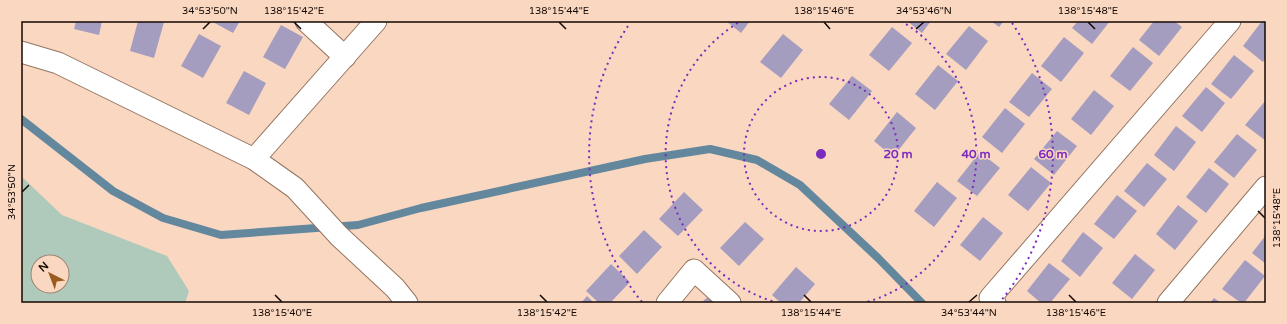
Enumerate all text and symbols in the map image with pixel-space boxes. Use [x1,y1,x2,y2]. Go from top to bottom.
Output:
text: 34°53'50"N [182,5,238,17]
text: 138°15'42"E [264,5,324,17]
text: 138°15'44"E [529,5,589,17]
text: 138°15'46"E [794,5,854,17]
text: 34°53'46"N [896,5,952,17]
text: 138°15'48"E [1058,5,1118,17]
centre of rings [814,147,828,161]
text: 20 m [883,147,913,161]
text: 40 m [961,147,991,161]
text: 60 m [1038,147,1068,161]
text: 34°53'50"N [6,164,18,220]
text: 138°15'48"E [1271,188,1283,248]
north arrow [30,254,70,294]
text: N [36,259,51,275]
text: 138°15'40"E [252,307,312,319]
text: 138°15'42"E [517,307,577,319]
text: 138°15'44"E [781,307,841,319]
text: 34°53'44"N [941,307,997,319]
text: 138°15'46"E [1046,307,1106,319]

